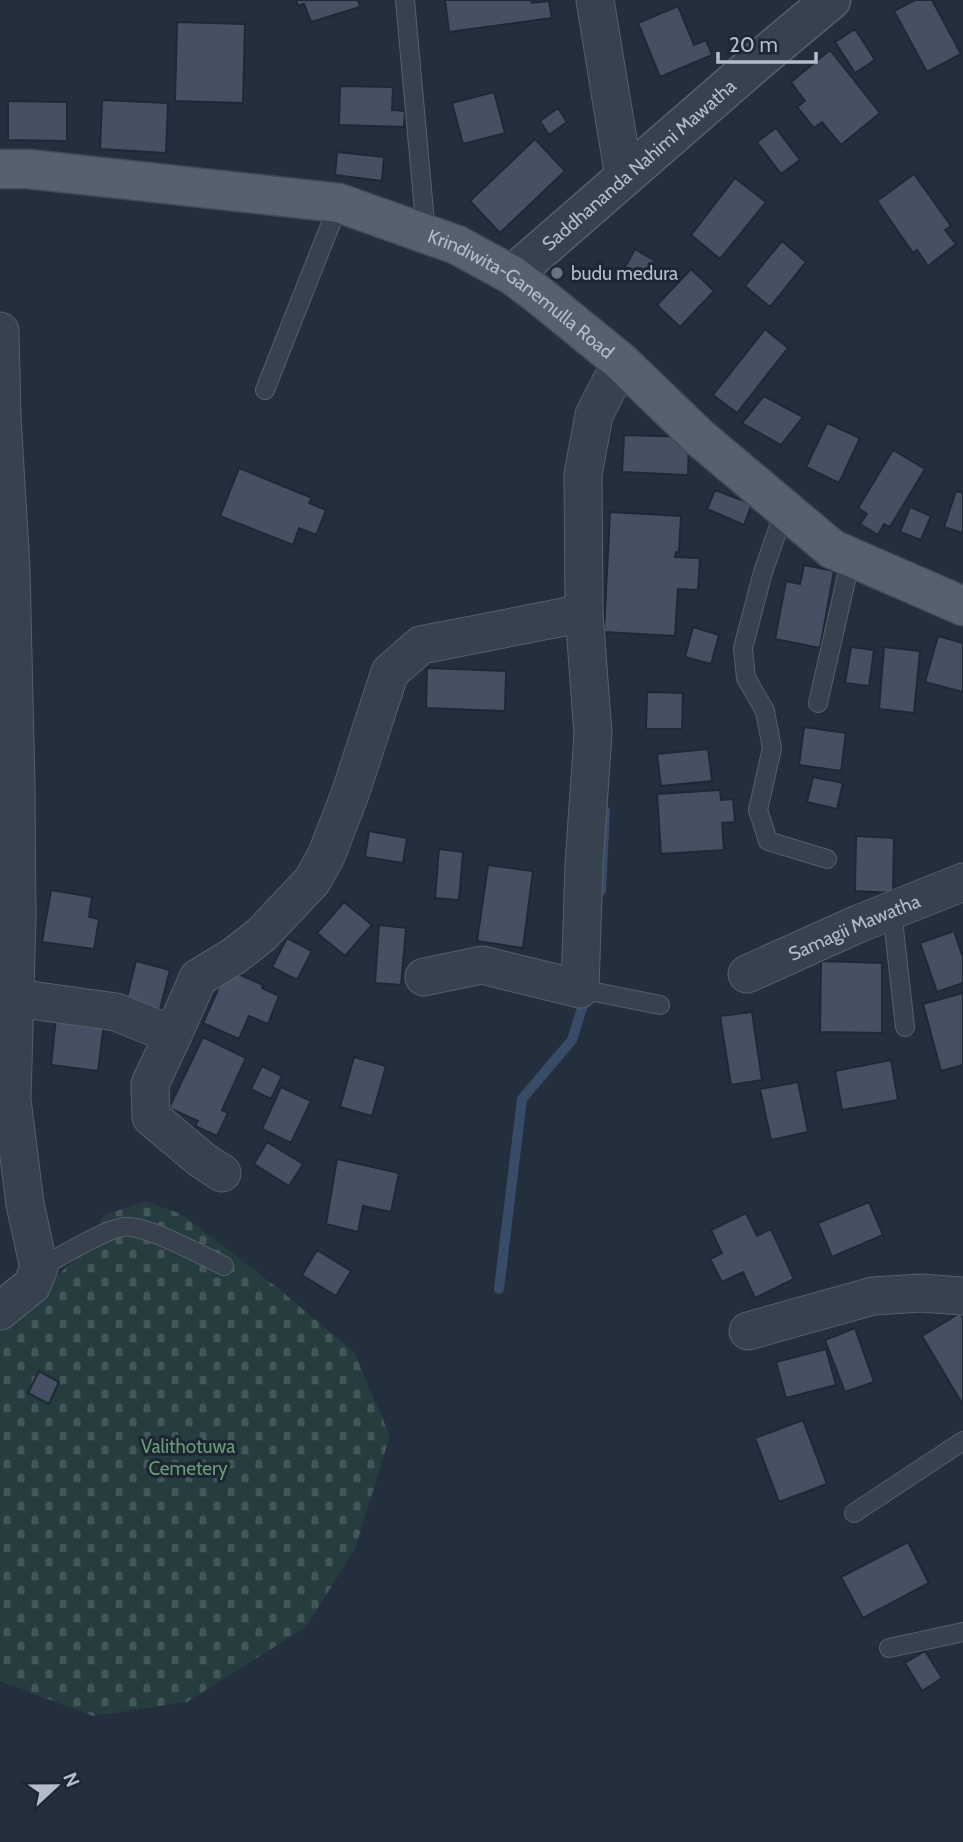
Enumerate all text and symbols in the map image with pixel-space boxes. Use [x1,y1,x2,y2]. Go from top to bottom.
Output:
scale bar [718,21,816,65]
text: 20 m [729,32,778,57]
street label: Saddhananda Nahimi Mawatha [537,74,740,255]
street label: Krindiwita-Ganemulla Road [425,224,619,363]
place label: budu medura [571,262,678,285]
marker: budu medura [549,265,565,281]
street label: Samagii Mawatha [785,889,923,965]
park label: Valithotuwa Cemetery [141,1435,235,1480]
north arrow [21,1751,91,1821]
text: N [58,1769,84,1790]

